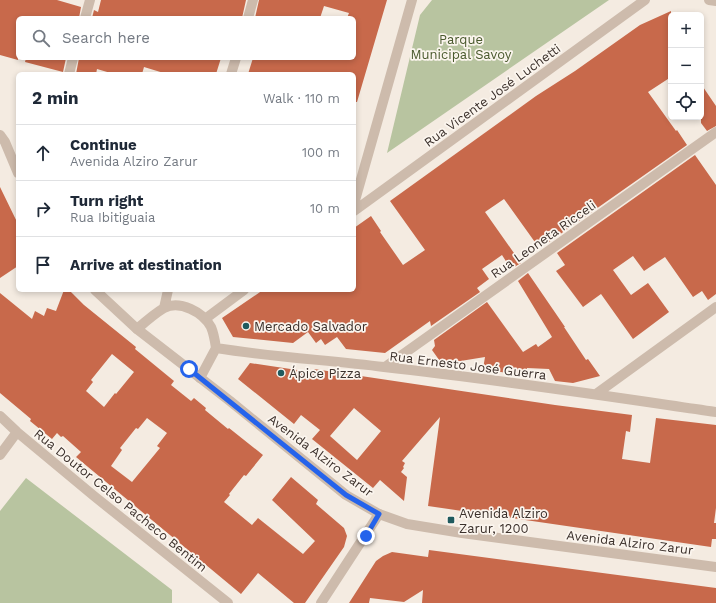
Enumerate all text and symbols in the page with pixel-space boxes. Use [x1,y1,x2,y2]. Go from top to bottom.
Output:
map controls [668,12,704,120]
button: + [668,12,704,48]
search box [16,16,356,60]
icon: search [30,27,52,49]
text: Search here [62,29,150,47]
park label: Parque Municipal Savoy [410,32,512,62]
street label: Rua Vicente José Luchetti [421,41,563,150]
button: − [668,48,704,84]
button: locate [668,84,704,120]
text: 2 min [32,88,78,108]
text: Walk · 110 m [263,91,340,106]
text: Continue [70,136,137,154]
icon: ahead [32,142,54,164]
text: 100 m [302,145,340,160]
text: Avenida Alziro Zarur [70,154,198,169]
text: Turn right [70,192,143,210]
street label: Rua Leoneta Ricceli [488,197,599,281]
icon: right [32,198,54,220]
text: 10 m [310,201,340,216]
text: Rua Ibitiguaia [70,210,155,225]
icon: arrive [32,254,54,276]
text: Arrive at destination [70,256,222,274]
place label: Mercado Salvador [254,319,367,334]
marker: Mercado Salvador [241,321,251,331]
street label: Rua Ernesto José Guerra [389,348,548,383]
route start [180,360,198,378]
place label: Ápice Pizza [289,365,362,381]
marker: Ápice Pizza [276,368,286,378]
street label: Avenida Alziro Zarur [265,411,376,500]
street label: Rua Doutor Celso Pacheco Bentim [31,426,210,575]
place label: Avenida Alziro Zarur, 1200 [459,506,548,536]
marker: Avenida Alziro Zarur, 1200 [446,515,456,525]
route end [357,527,375,545]
street label: Avenida Alziro Zarur [566,527,694,558]

